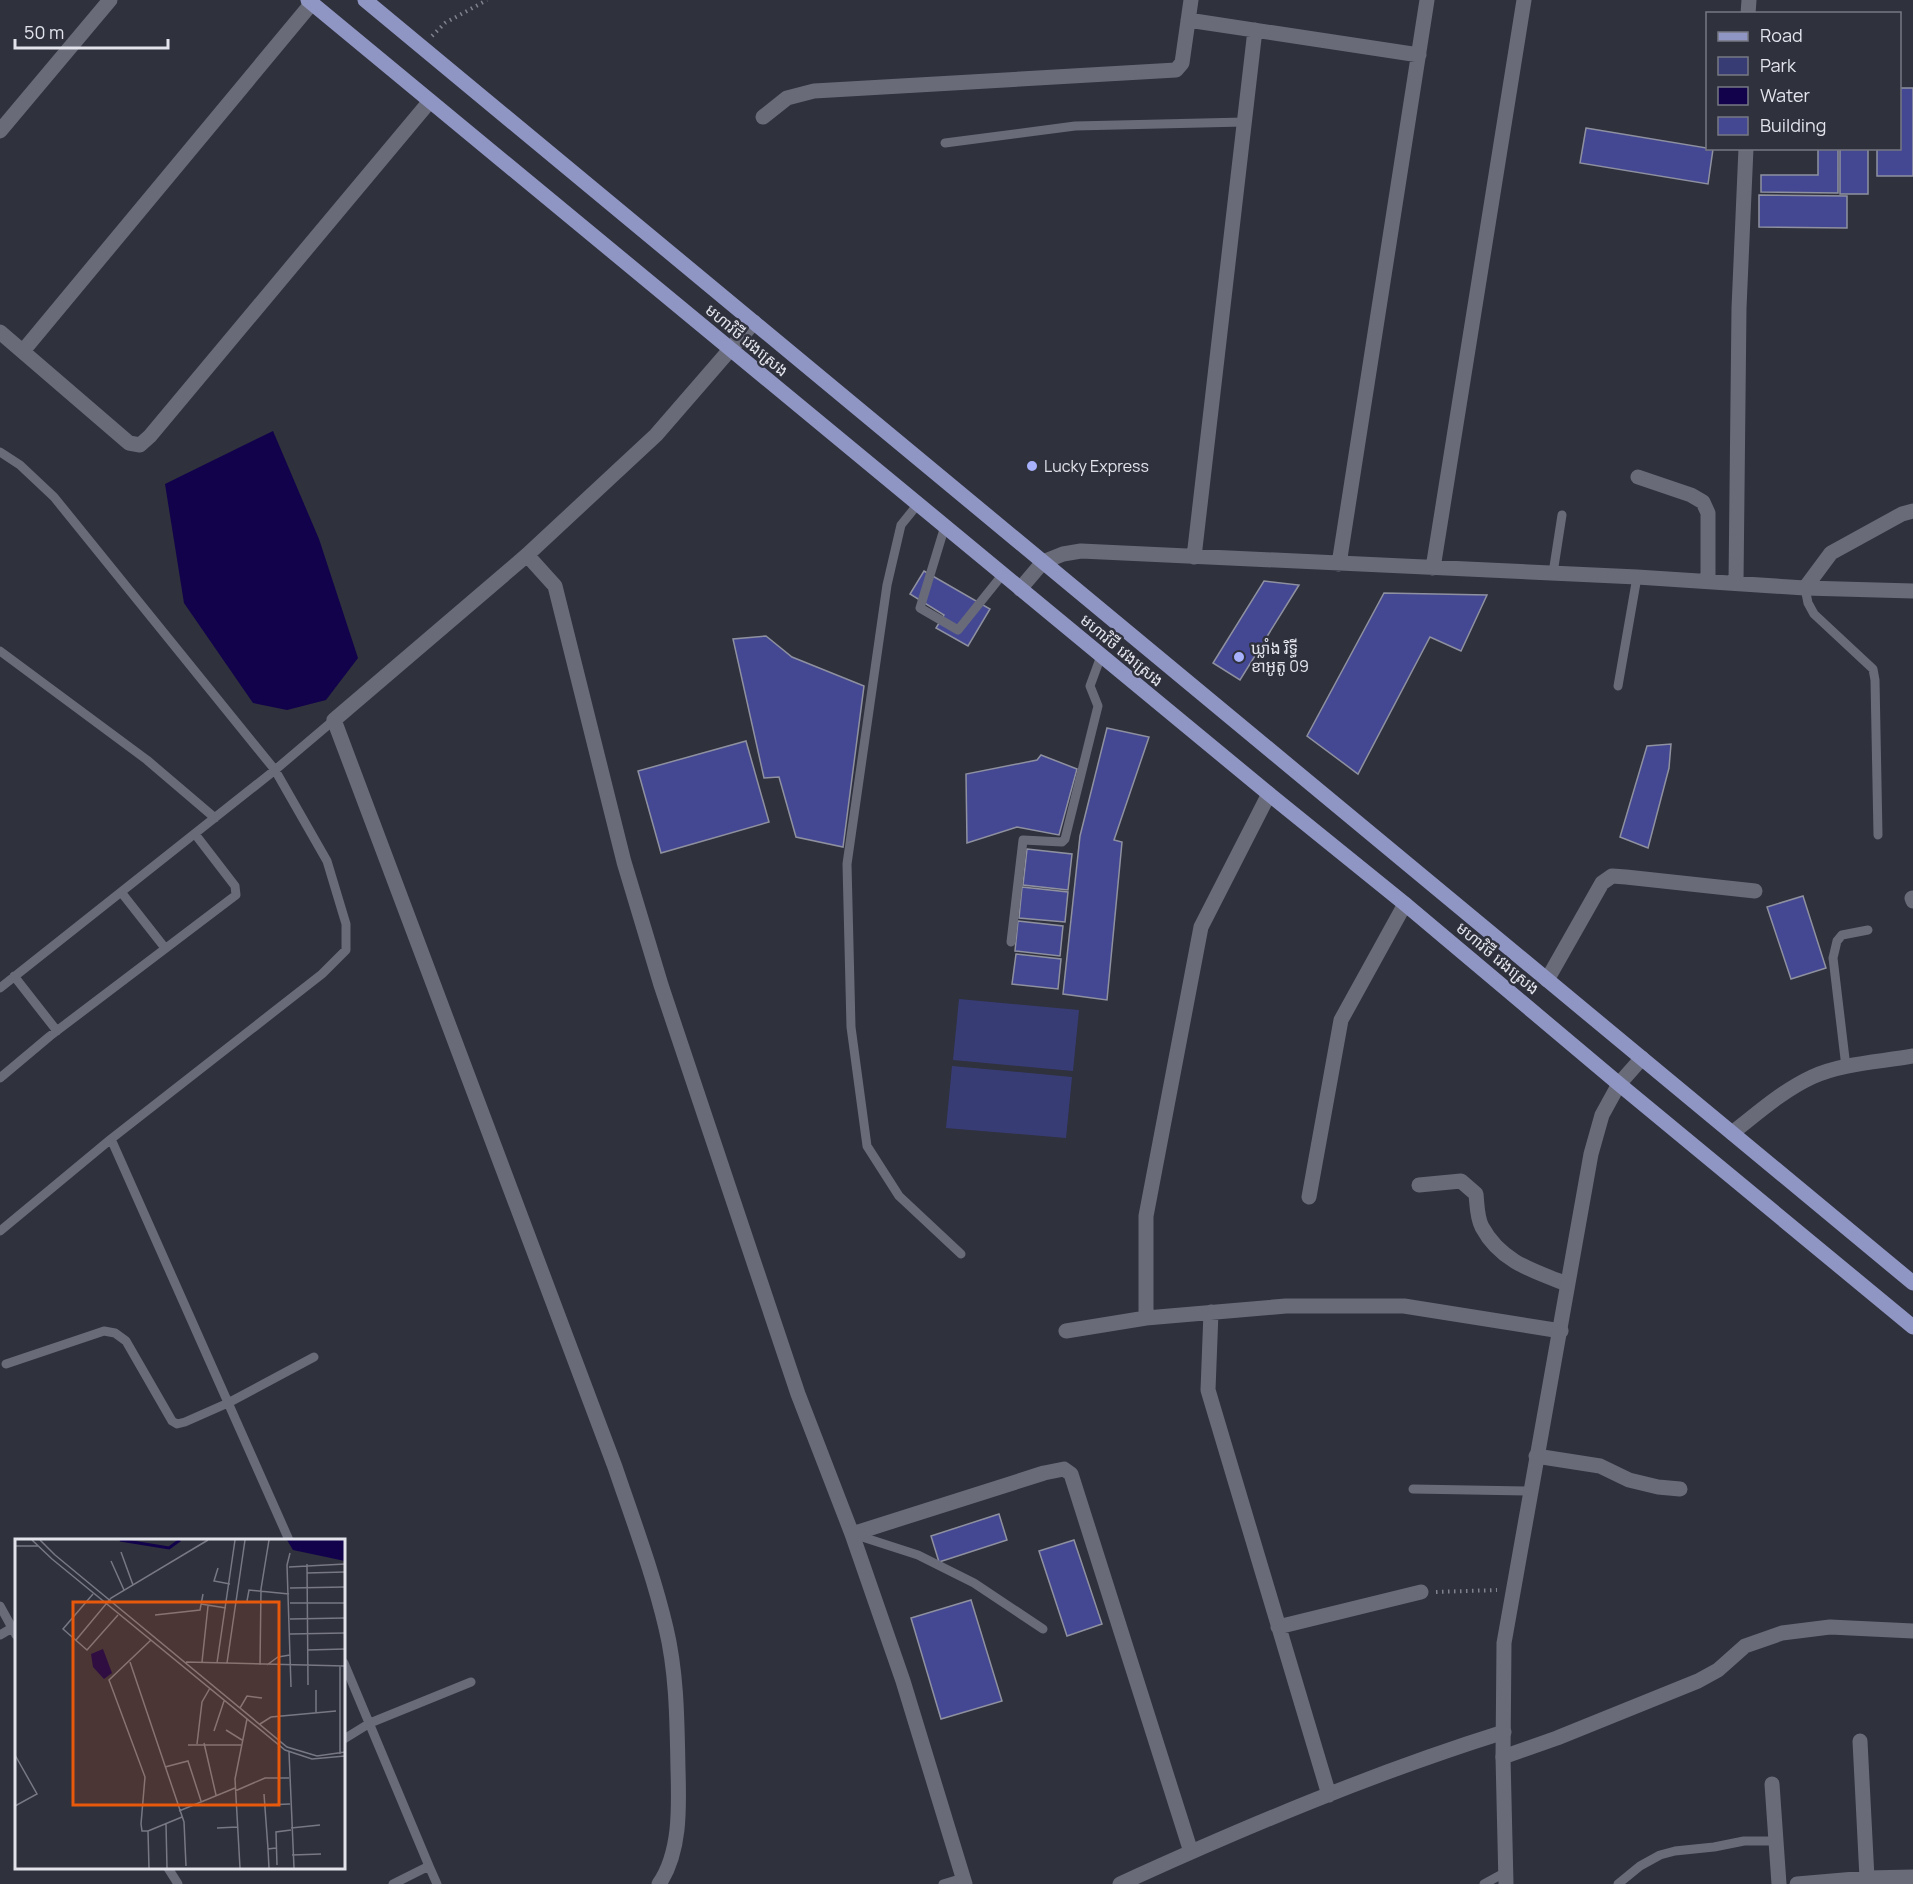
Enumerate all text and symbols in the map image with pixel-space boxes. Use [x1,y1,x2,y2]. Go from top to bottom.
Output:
scale bar [15,12,168,50]
legend [1706,12,1901,150]
text: 50 m [24,20,64,44]
text: Road [1760,23,1803,47]
text: Park [1760,53,1797,77]
text: Water [1760,83,1810,107]
text: Building [1760,113,1826,137]
street label: មហាវិថី វេងស្រេង [701,299,793,381]
place label: Lucky Express [1044,455,1149,477]
marker: Lucky Express [1025,459,1039,473]
street label: មហាវិថី វេងស្រេង [1076,609,1168,691]
place label: ឃ្លាំង រិទ្ធី ខាអូតូ 09 [1251,637,1309,677]
marker: ឃ្លាំង រិទ្ធី ខាអូតូ 09 [1232,650,1246,664]
street label: មហាវិថី វេងស្រេង [1452,917,1544,999]
inset map [15,1539,345,1869]

